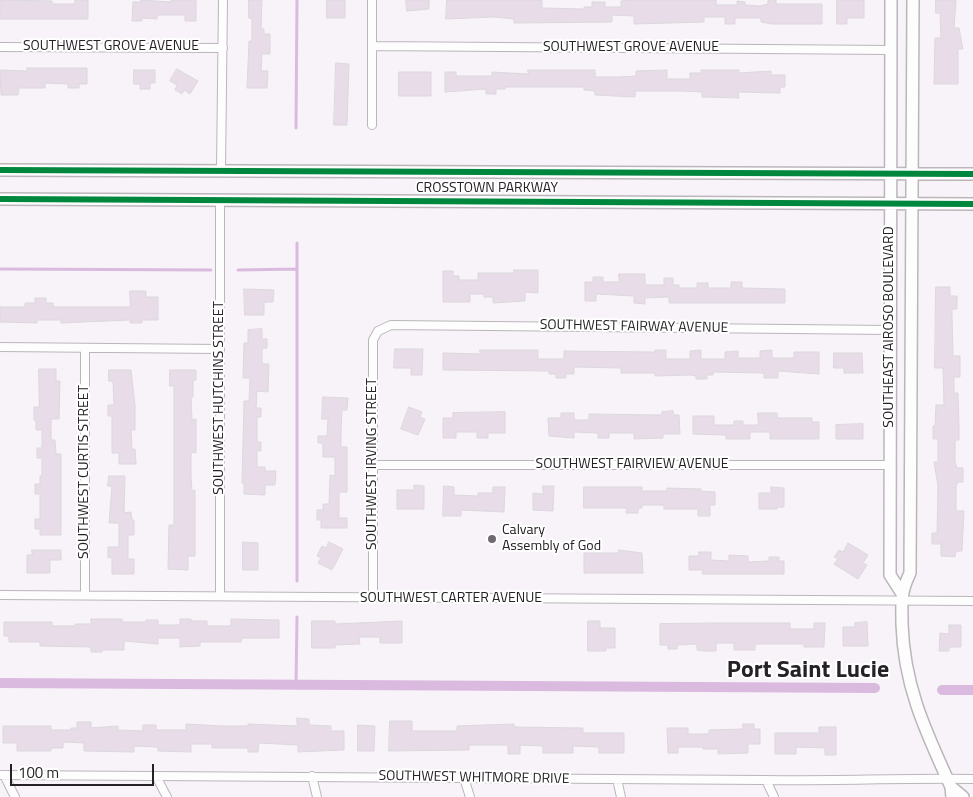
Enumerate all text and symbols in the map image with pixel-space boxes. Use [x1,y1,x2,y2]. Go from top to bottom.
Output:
street label: SOUTHWEST GROVE AVENUE [23,39,199,55]
street label: SOUTHWEST GROVE AVENUE [543,40,719,56]
street label: CROSSTOWN PARKWAY [416,181,558,197]
street label: SOUTHEAST AIROSO BOULEVARD [882,226,898,428]
street label: SOUTHWEST HUTCHINS STREET [212,301,228,495]
street label: SOUTHWEST FAIRWAY AVENUE [540,317,728,337]
street label: SOUTHWEST IRVING STREET [365,378,381,550]
street label: SOUTHWEST CURTIS STREET [77,385,93,559]
street label: SOUTHWEST FAIRVIEW AVENUE [536,457,728,473]
place label: Calvary Assembly of God [502,523,601,556]
marker: Calvary Assembly of God [486,533,498,545]
street label: SOUTHWEST CARTER AVENUE [360,591,542,607]
district label: Port Saint Lucie [727,657,889,685]
scale bar [12,754,156,786]
text: 100 m [18,761,59,784]
street label: SOUTHWEST WHITMORE DRIVE [378,768,570,788]

